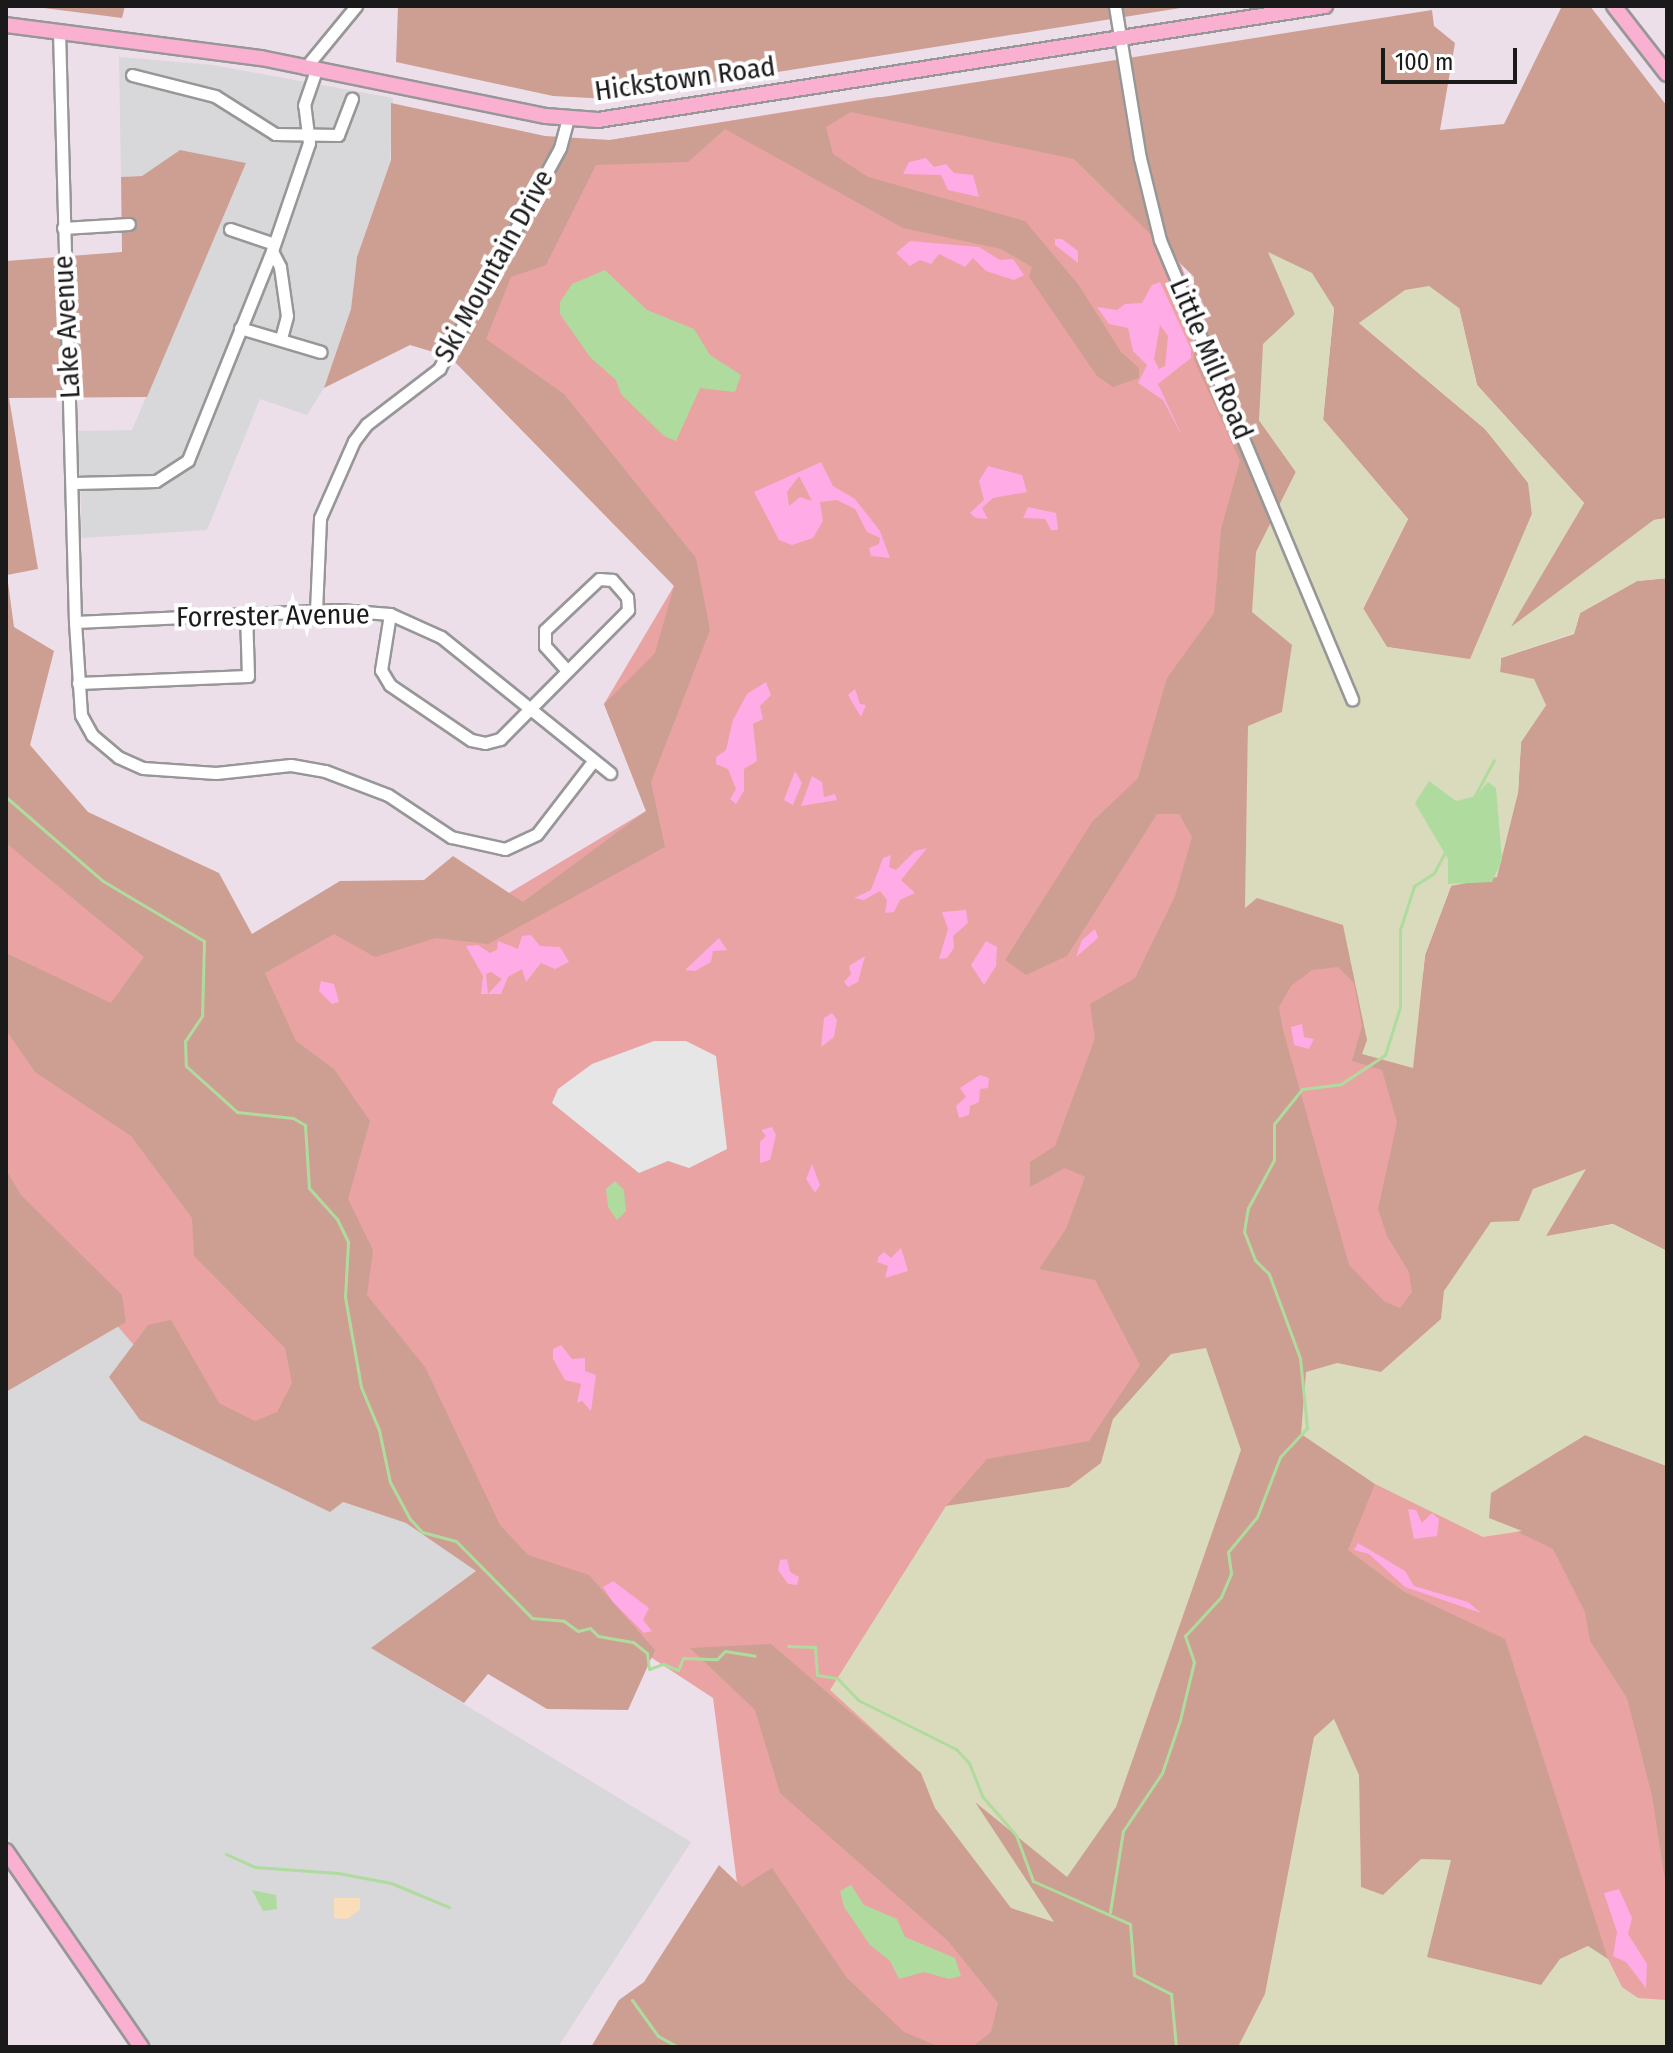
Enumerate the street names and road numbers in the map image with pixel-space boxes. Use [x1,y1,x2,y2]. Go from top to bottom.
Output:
street label: Hickstown Road [593,50,777,108]
street label: Ski Mountain Drive [427,164,561,368]
street label: Lake Avenue [46,255,88,399]
street label: Little Mill Road [1162,273,1260,445]
street label: Forrester Avenue [176,598,370,634]

